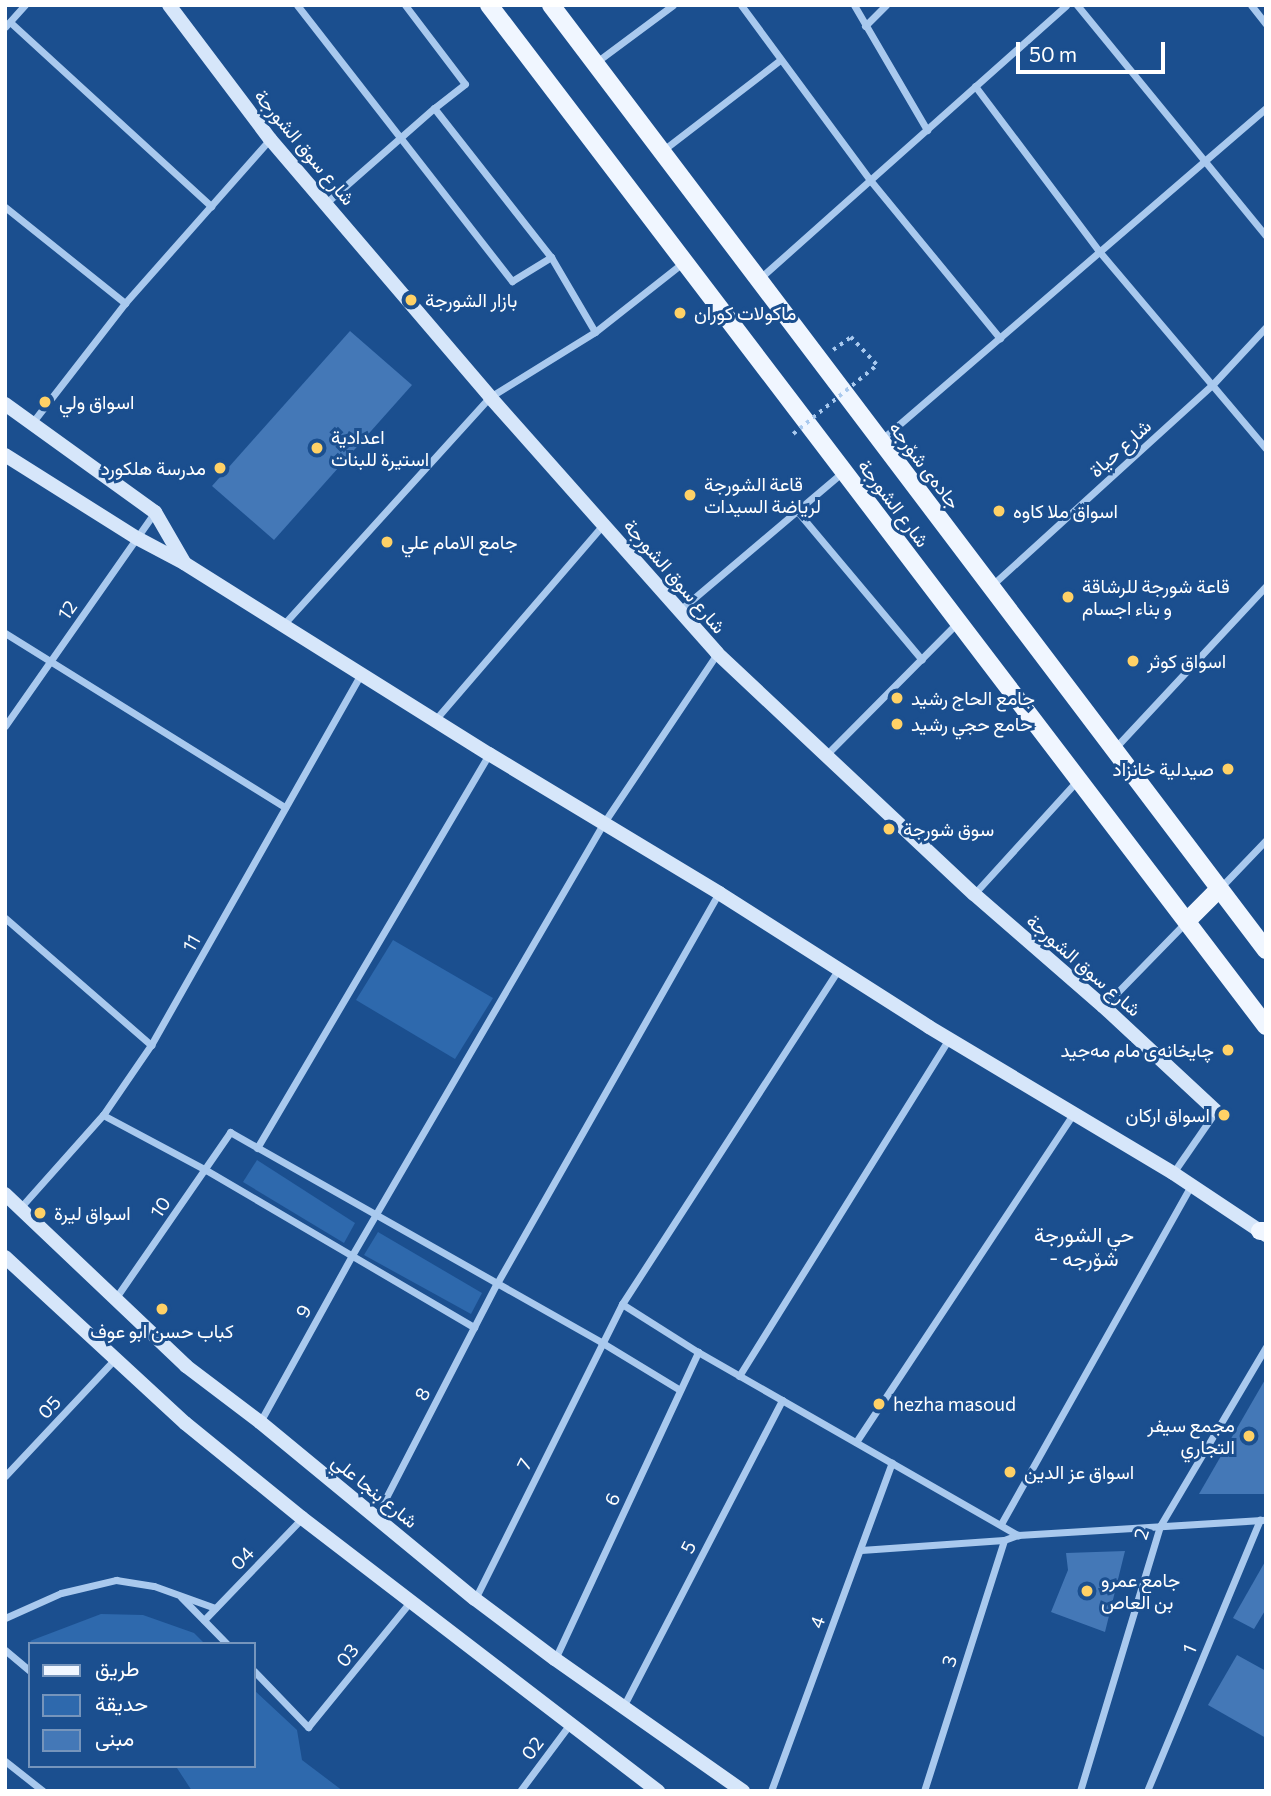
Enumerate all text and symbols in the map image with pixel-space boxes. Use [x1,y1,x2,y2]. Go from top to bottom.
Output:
scale bar [1019,28,1168,72]
text: 50 m [1029,41,1077,66]
street label: شارع سوق الشورجة [250,84,360,210]
place label: بازار الشورجة [425,289,517,311]
marker: بازار الشورجة [403,292,419,308]
place label: ماكولات كوران [694,302,796,324]
marker: ماكولات كوران [672,305,688,321]
place label: اسواق ولي [59,391,134,413]
marker: اسواق ولي [37,394,53,410]
street label: شارع حياة [1084,414,1156,482]
street label: جادەی شۆرجە [885,417,965,513]
place label: اعدادية استيرة للبنات [331,426,429,470]
marker: اعدادية استيرة للبنات [309,440,325,456]
street label: شارع الشورجة [854,455,934,551]
place label: مدرسة هلكورد [101,457,206,479]
marker: مدرسة هلكورد [212,460,228,476]
place label: قاعة الشورجة لرياضة السيدات [704,473,821,517]
marker: قاعة الشورجة لرياضة السيدات [682,487,698,503]
place label: اسواق ملا كاوه [1013,500,1118,522]
marker: اسواق ملا كاوه [991,503,1007,519]
street label: شارع سوق الشورجة [619,514,731,638]
place label: جامع الامام علي [401,531,517,553]
marker: جامع الامام علي [379,534,395,550]
place label: قاعة شورجة للرشاقة و بناء اجسام [1082,575,1230,619]
marker: قاعة شورجة للرشاقة و بناء اجسام [1060,589,1076,605]
street label: 12 [52,596,82,624]
place label: اسواق كوثر [1147,650,1226,672]
marker: اسواق كوثر [1125,653,1141,669]
place label: جامع الحاج رشيد [911,687,1035,709]
marker: جامع الحاج رشيد [889,690,905,706]
place label: حامع حجي رشيد [911,713,1033,735]
marker: حامع حجي رشيد [889,716,905,732]
place label: صيدلية خانزاد [1113,758,1214,780]
marker: صيدلية خانزاد [1220,761,1236,777]
place label: سوق شورجة [903,818,994,840]
marker: سوق شورجة [881,821,897,837]
street label: شارع سوق الشورجة [1022,909,1146,1021]
street label: 11 [177,930,205,956]
place label: چایخانەی مام مەجید [1060,1039,1214,1061]
marker: چایخانەی مام مەجید [1220,1042,1236,1058]
place label: اسواق اركان [1126,1104,1210,1126]
marker: اسواق اركان [1216,1107,1232,1123]
street label: 10 [145,1192,175,1222]
place label: اسواق ليرة [54,1202,131,1224]
marker: اسواق ليرة [32,1205,48,1221]
district label: حي الشورجة - شۆرجە [1034,1221,1134,1271]
street label: 9 [290,1300,316,1322]
marker: كباب حسن ابو عوف [154,1301,170,1317]
place label: كباب حسن ابو عوف [90,1320,234,1342]
street label: 8 [409,1384,435,1404]
street label: 05 [33,1391,65,1423]
place label: hezha masoud [893,1393,1016,1415]
marker: hezha masoud [871,1396,887,1412]
place label: مجمع سيفر التجاري [1147,1414,1235,1458]
marker: مجمع سيفر التجاري [1241,1428,1257,1444]
street label: شارع بنجا علي [328,1450,422,1532]
street label: 7 [512,1454,536,1474]
place label: اسواق عز الدين [1024,1461,1134,1483]
marker: اسواق عز الدين [1002,1464,1018,1480]
street label: 6 [599,1489,625,1509]
street label: 2 [1129,1526,1153,1542]
street label: 5 [675,1537,701,1557]
street label: 04 [226,1542,258,1574]
place label: جامع عمرو بن العاص [1101,1569,1180,1613]
marker: جامع عمرو بن العاص [1079,1583,1095,1599]
street label: 4 [804,1613,830,1631]
street label: 03 [331,1639,363,1671]
street label: 1 [1177,1641,1201,1657]
legend [28,1642,256,1768]
street label: 3 [936,1652,962,1670]
text: طريق [95,1655,140,1680]
text: حديقة [95,1690,148,1715]
text: مبنى [95,1725,134,1750]
street label: 02 [516,1732,548,1764]

